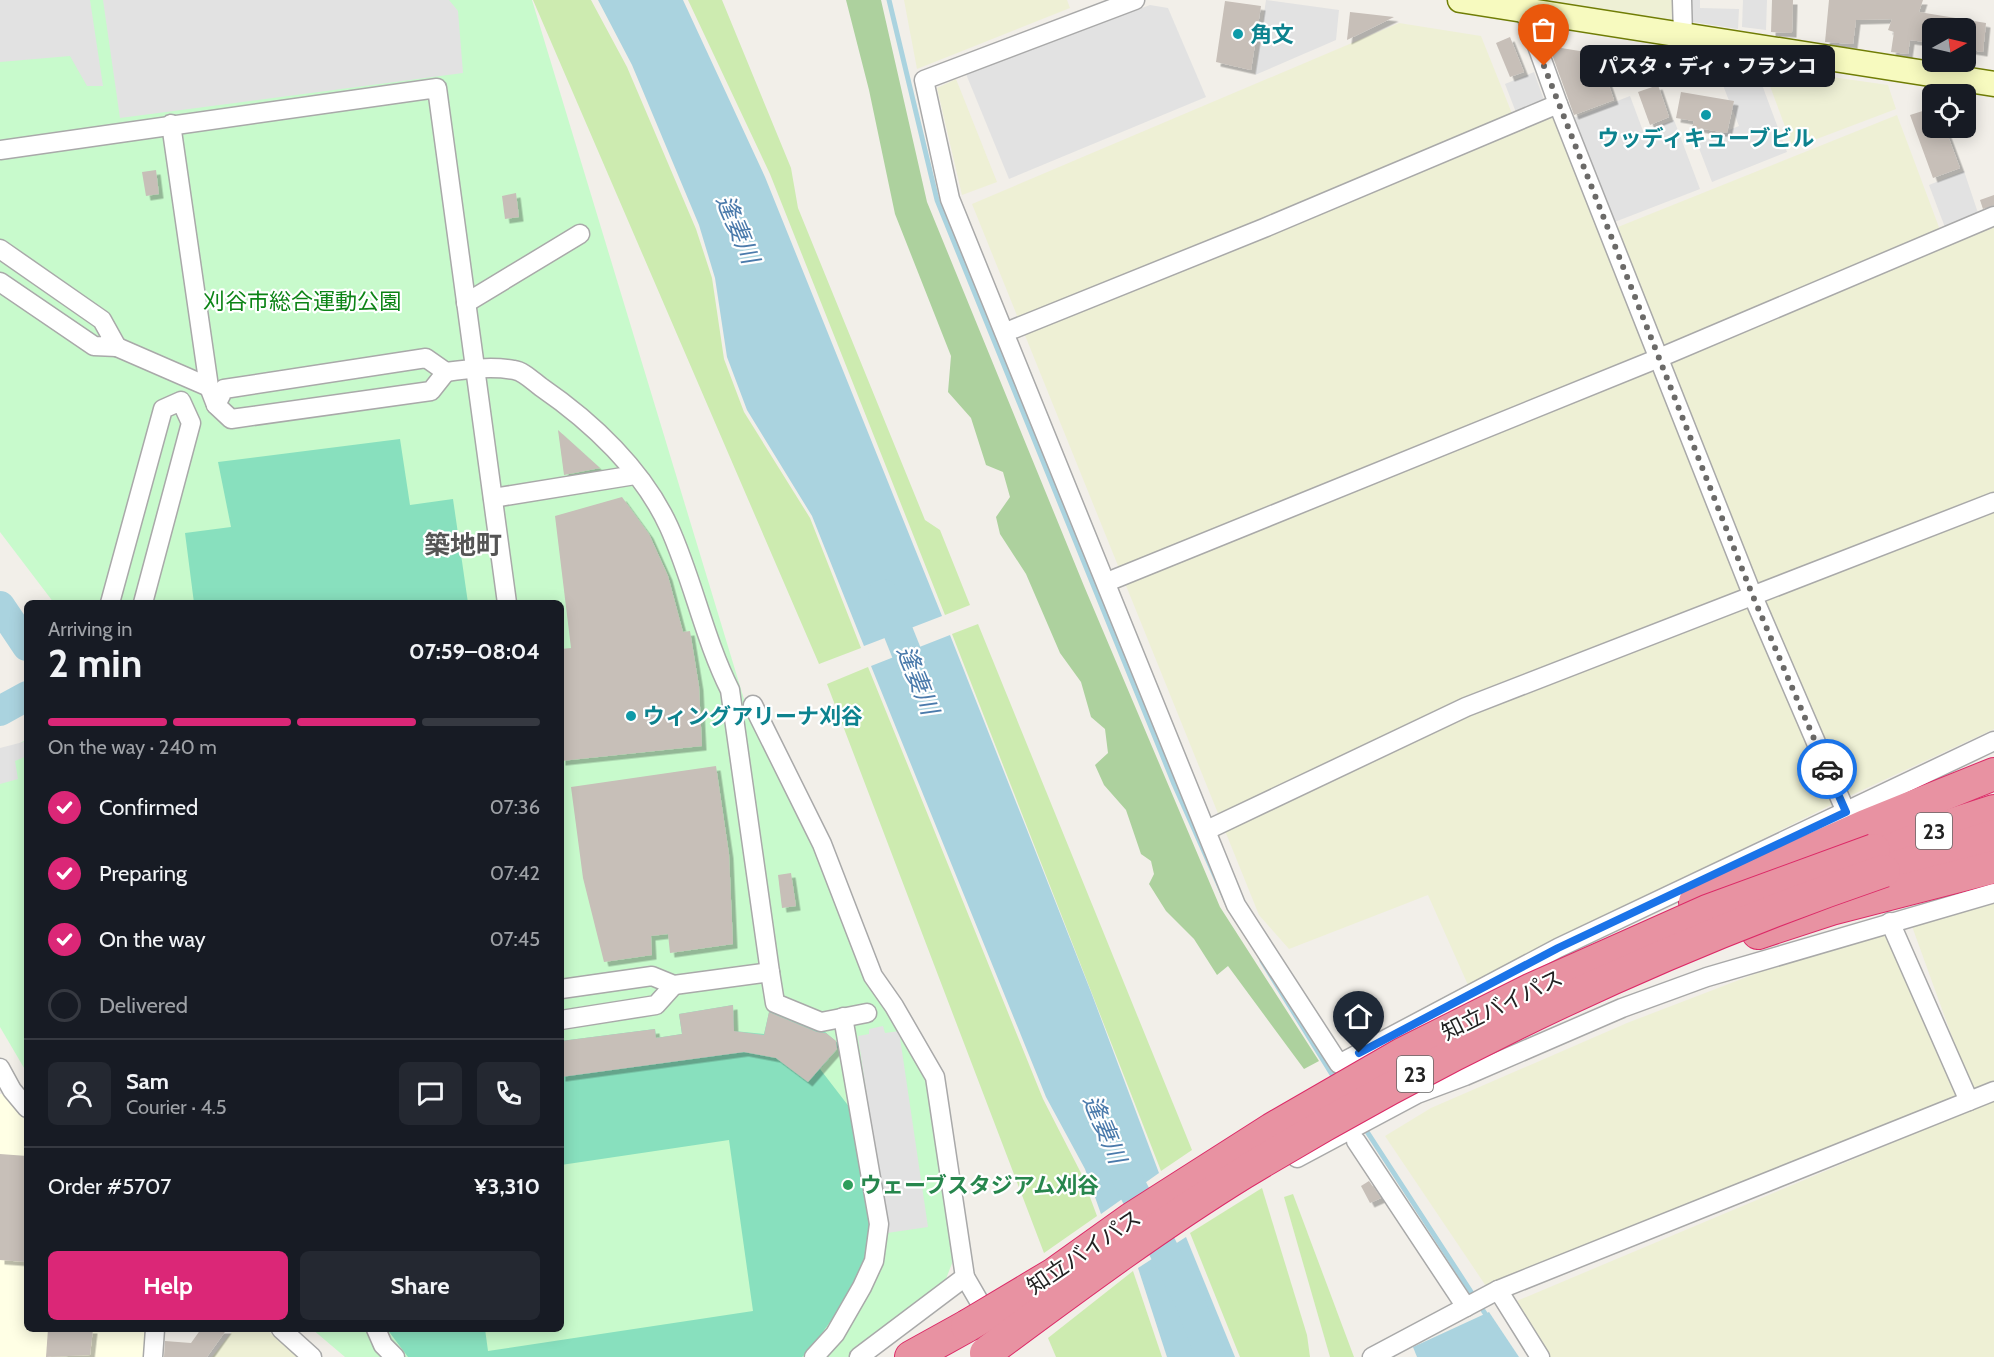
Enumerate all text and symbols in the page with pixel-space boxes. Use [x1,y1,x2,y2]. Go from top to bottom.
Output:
pin [1518,4,1569,66]
icon: bag [1527,13,1560,46]
north arrow [1922,18,1976,72]
map controls [1922,18,1976,138]
place label: 角文 [1250,21,1294,48]
marker: 角文 [1231,27,1245,41]
callout: パスタ・ディ・フランコ [1580,45,1835,87]
text: パスタ・ディ・フランコ [1598,54,1817,78]
button: locate [1922,84,1976,138]
marker: ウッディキューブビル [1699,108,1713,122]
place label: ウッディキューブビル [1597,125,1815,152]
water label: 逢妻川 [711,190,767,271]
park label: 刈谷市総合運動公園 [203,288,401,315]
district label: 築地町 [424,529,502,561]
text: Arriving in [48,617,132,641]
text: 07:59–08:04 [409,638,540,665]
text: 2 min [48,639,142,687]
water label: 逢妻川 [891,641,946,722]
place label: ウィングアリーナ刈谷 [643,703,863,730]
marker: ウィングアリーナ刈谷 [624,709,638,723]
text: On the way · 240 m [48,735,217,759]
courier [1797,739,1857,799]
icon: car [1811,753,1844,786]
icon: check [48,791,81,824]
text: Confirmed [99,794,198,821]
text: 07:36 [490,795,540,819]
road number: 23 [1916,813,1952,849]
icon: check [48,857,81,890]
text: Preparing [99,860,187,887]
text: 07:42 [490,861,540,885]
icon: check [48,923,81,956]
text: On the way [99,926,206,953]
text: 07:45 [490,927,540,951]
street label: 知立バイパス [1437,964,1567,1046]
pin [1333,991,1384,1053]
text: Delivered [99,992,188,1019]
icon: home [1342,1000,1375,1033]
road number: 23 [1397,1056,1433,1092]
button: person [48,1062,111,1125]
button: chat [399,1062,462,1125]
button: phone [477,1062,540,1125]
text: Sam [126,1068,169,1095]
water label: 逢妻川 [1078,1090,1134,1171]
text: Courier · 4.5 [126,1095,227,1119]
place label: ウェーブスタジアム刈谷 [860,1172,1099,1199]
text: Order #5707 [48,1173,171,1200]
text: ¥3,310 [474,1173,540,1200]
marker: ウェーブスタジアム刈谷 [841,1178,855,1192]
street label: 知立バイパス [1022,1204,1146,1300]
button: Help [48,1251,288,1320]
button: Share [300,1251,540,1320]

